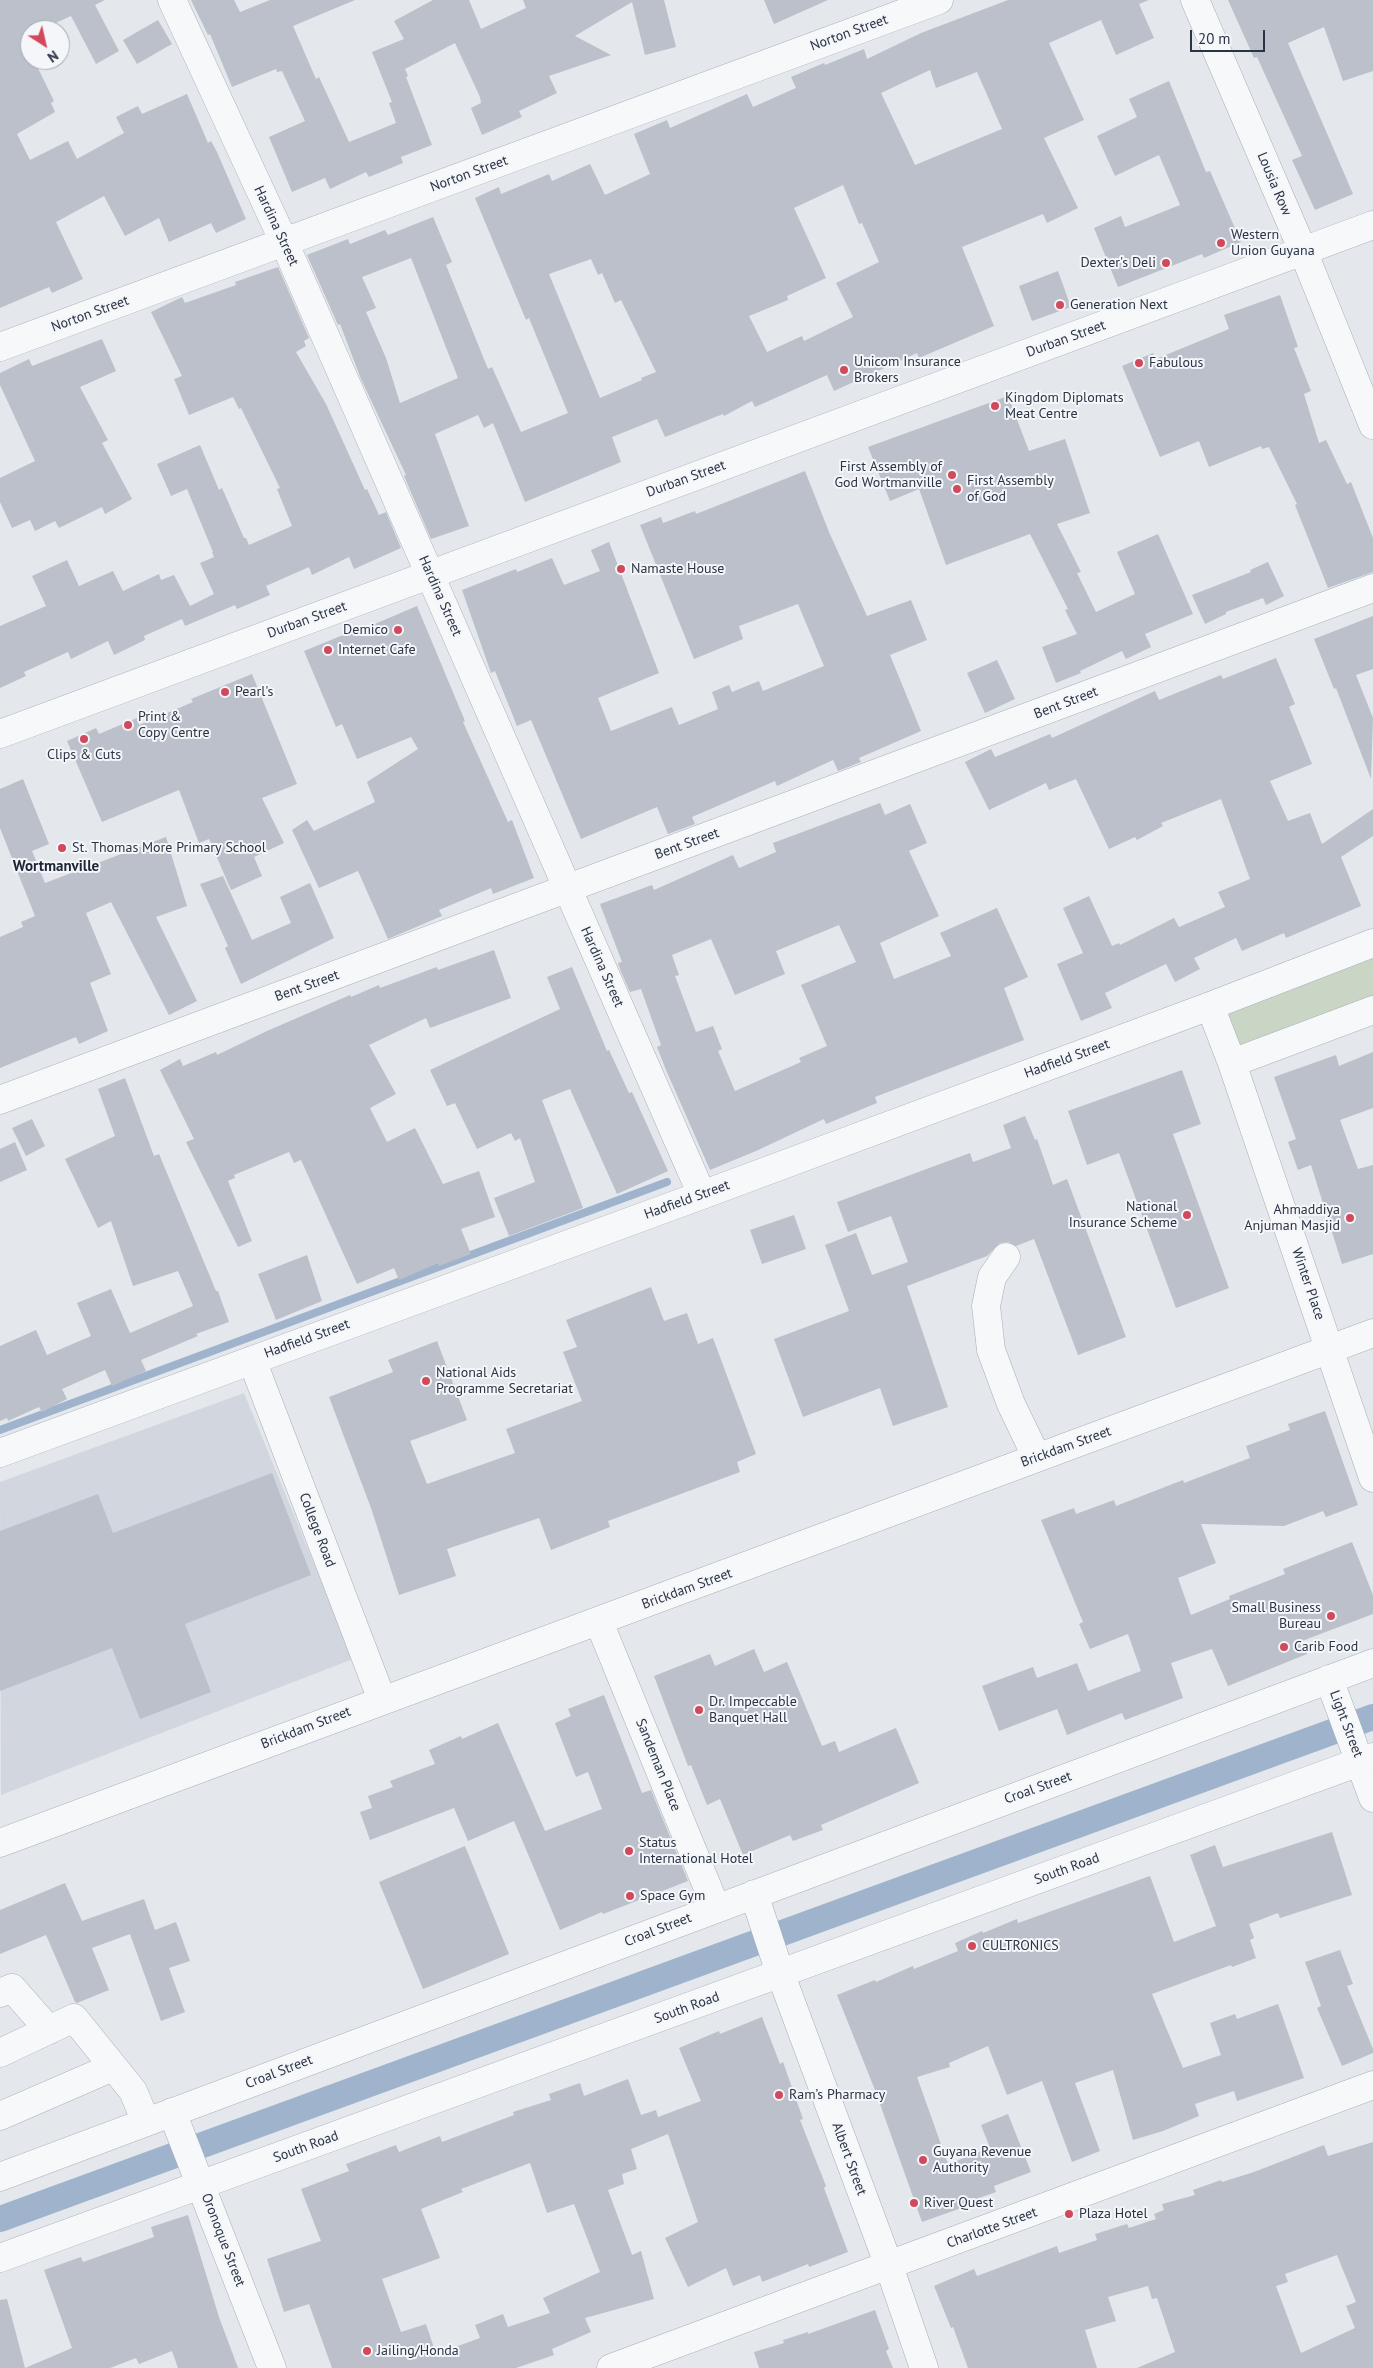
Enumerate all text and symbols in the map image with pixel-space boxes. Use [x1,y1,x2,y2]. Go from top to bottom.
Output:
street label: Norton Street [808,11,890,55]
north arrow [20,20,70,70]
scale bar [1193,20,1268,52]
text: 20 m [1198,29,1231,48]
text: N [44,46,62,66]
street label: Lousia Row [1253,150,1295,218]
street label: Norton Street [428,152,510,196]
street label: Hardina Street [250,183,302,269]
place label: Western Union Guyana [1231,227,1315,260]
marker: Western Union Guyana [1215,237,1227,249]
place label: Dexter's Deli [1080,255,1156,271]
marker: Dexter's Deli [1160,257,1172,269]
street label: Norton Street [49,292,131,336]
place label: Generation Next [1070,297,1168,313]
marker: Generation Next [1054,299,1066,311]
street label: Durban Street [1024,317,1108,361]
place label: Unicom Insurance Brokers [854,354,961,387]
place label: Fabulous [1149,355,1203,371]
marker: Fabulous [1133,357,1145,369]
marker: Unicom Insurance Brokers [838,364,850,376]
place label: Kingdom Diplomats Meat Centre [1005,390,1124,422]
marker: Kingdom Diplomats Meat Centre [989,400,1001,412]
street label: Durban Street [644,457,728,501]
place label: First Assembly of God Wortmanville [834,459,942,492]
marker: First Assembly of God Wortmanville [946,469,958,481]
place label: First Assembly of God [967,473,1054,506]
marker: First Assembly of God [951,483,963,495]
street label: Hardina Street [415,553,465,639]
place label: Namaste House [631,561,724,577]
marker: Namaste House [615,563,627,575]
street label: Durban Street [265,598,349,642]
place label: Demico [343,622,388,638]
marker: Demico [392,624,404,636]
place label: Internet Cafe [338,642,416,658]
marker: Internet Cafe [322,644,334,656]
street label: Bent Street [1032,683,1100,723]
place label: Pearl's [235,684,273,700]
marker: Pearl's [219,686,231,698]
place label: Print & Copy Centre [138,709,210,742]
marker: Print & Copy Centre [122,719,134,731]
marker: Clips & Cuts [78,733,90,745]
place label: Clips & Cuts [47,747,121,763]
street label: Bent Street [653,825,721,863]
place label: St. Thomas More Primary School [72,840,266,856]
marker: St. Thomas More Primary School [56,842,68,854]
district label: Wortmanville [13,858,99,876]
street label: Hardina Street [577,924,627,1010]
street label: Bent Street [273,967,341,1005]
street label: Hadfield Street [1022,1036,1112,1082]
street label: Hadfield Street [642,1177,732,1223]
place label: National Insurance Scheme [1069,1199,1177,1232]
place label: Ahmaddiya Anjuman Masjid [1244,1202,1340,1234]
marker: National Insurance Scheme [1181,1209,1193,1221]
marker: Ahmaddiya Anjuman Masjid [1344,1212,1356,1224]
street label: Winter Place [1288,1246,1328,1322]
street label: Hadfield Street [262,1316,352,1362]
place label: National Aids Programme Secretariat [436,1365,573,1398]
marker: National Aids Programme Secretariat [420,1375,432,1387]
street label: Brickdam Street [1018,1423,1114,1471]
street label: College Road [295,1491,339,1569]
street label: Brickdam Street [639,1565,735,1613]
place label: Small Business Bureau [1231,1600,1321,1632]
marker: Small Business Bureau [1325,1610,1337,1622]
place label: Carib Food [1294,1639,1358,1655]
marker: Carib Food [1278,1641,1290,1653]
street label: Light Street [1326,1688,1366,1760]
place label: Dr. Impeccable Banquet Hall [709,1694,797,1726]
street label: Brickdam Street [259,1703,353,1753]
marker: Dr. Impeccable Banquet Hall [693,1704,705,1716]
street label: Sandeman Place [632,1716,684,1814]
street label: Croal Street [1002,1768,1074,1808]
place label: Status International Hotel [639,1835,753,1868]
marker: Status International Hotel [623,1845,635,1857]
street label: South Road [1032,1849,1102,1889]
place label: Space Gym [640,1888,705,1904]
marker: Space Gym [624,1890,636,1902]
street label: Croal Street [622,1910,694,1950]
place label: CULTRONICS [982,1938,1059,1954]
marker: CULTRONICS [966,1940,978,1952]
street label: South Road [652,1988,722,2028]
street label: Croal Street [243,2052,315,2092]
place label: Ram’s Pharmacy [789,2087,885,2103]
marker: Ram’s Pharmacy [773,2089,785,2101]
street label: Albert Street [828,2120,870,2198]
street label: South Road [271,2127,341,2167]
place label: Guyana Revenue Authority [933,2144,1031,2176]
marker: Guyana Revenue Authority [917,2154,929,2166]
street label: Oronoque Street [197,2191,249,2289]
place label: River Quest [924,2195,993,2211]
marker: River Quest [908,2197,920,2209]
street label: Charlotte Street [945,2204,1039,2252]
place label: Plaza Hotel [1079,2206,1148,2222]
marker: Plaza Hotel [1063,2208,1075,2220]
place label: Jailing/Honda [377,2343,459,2359]
marker: Jailing/Honda [361,2345,373,2357]

